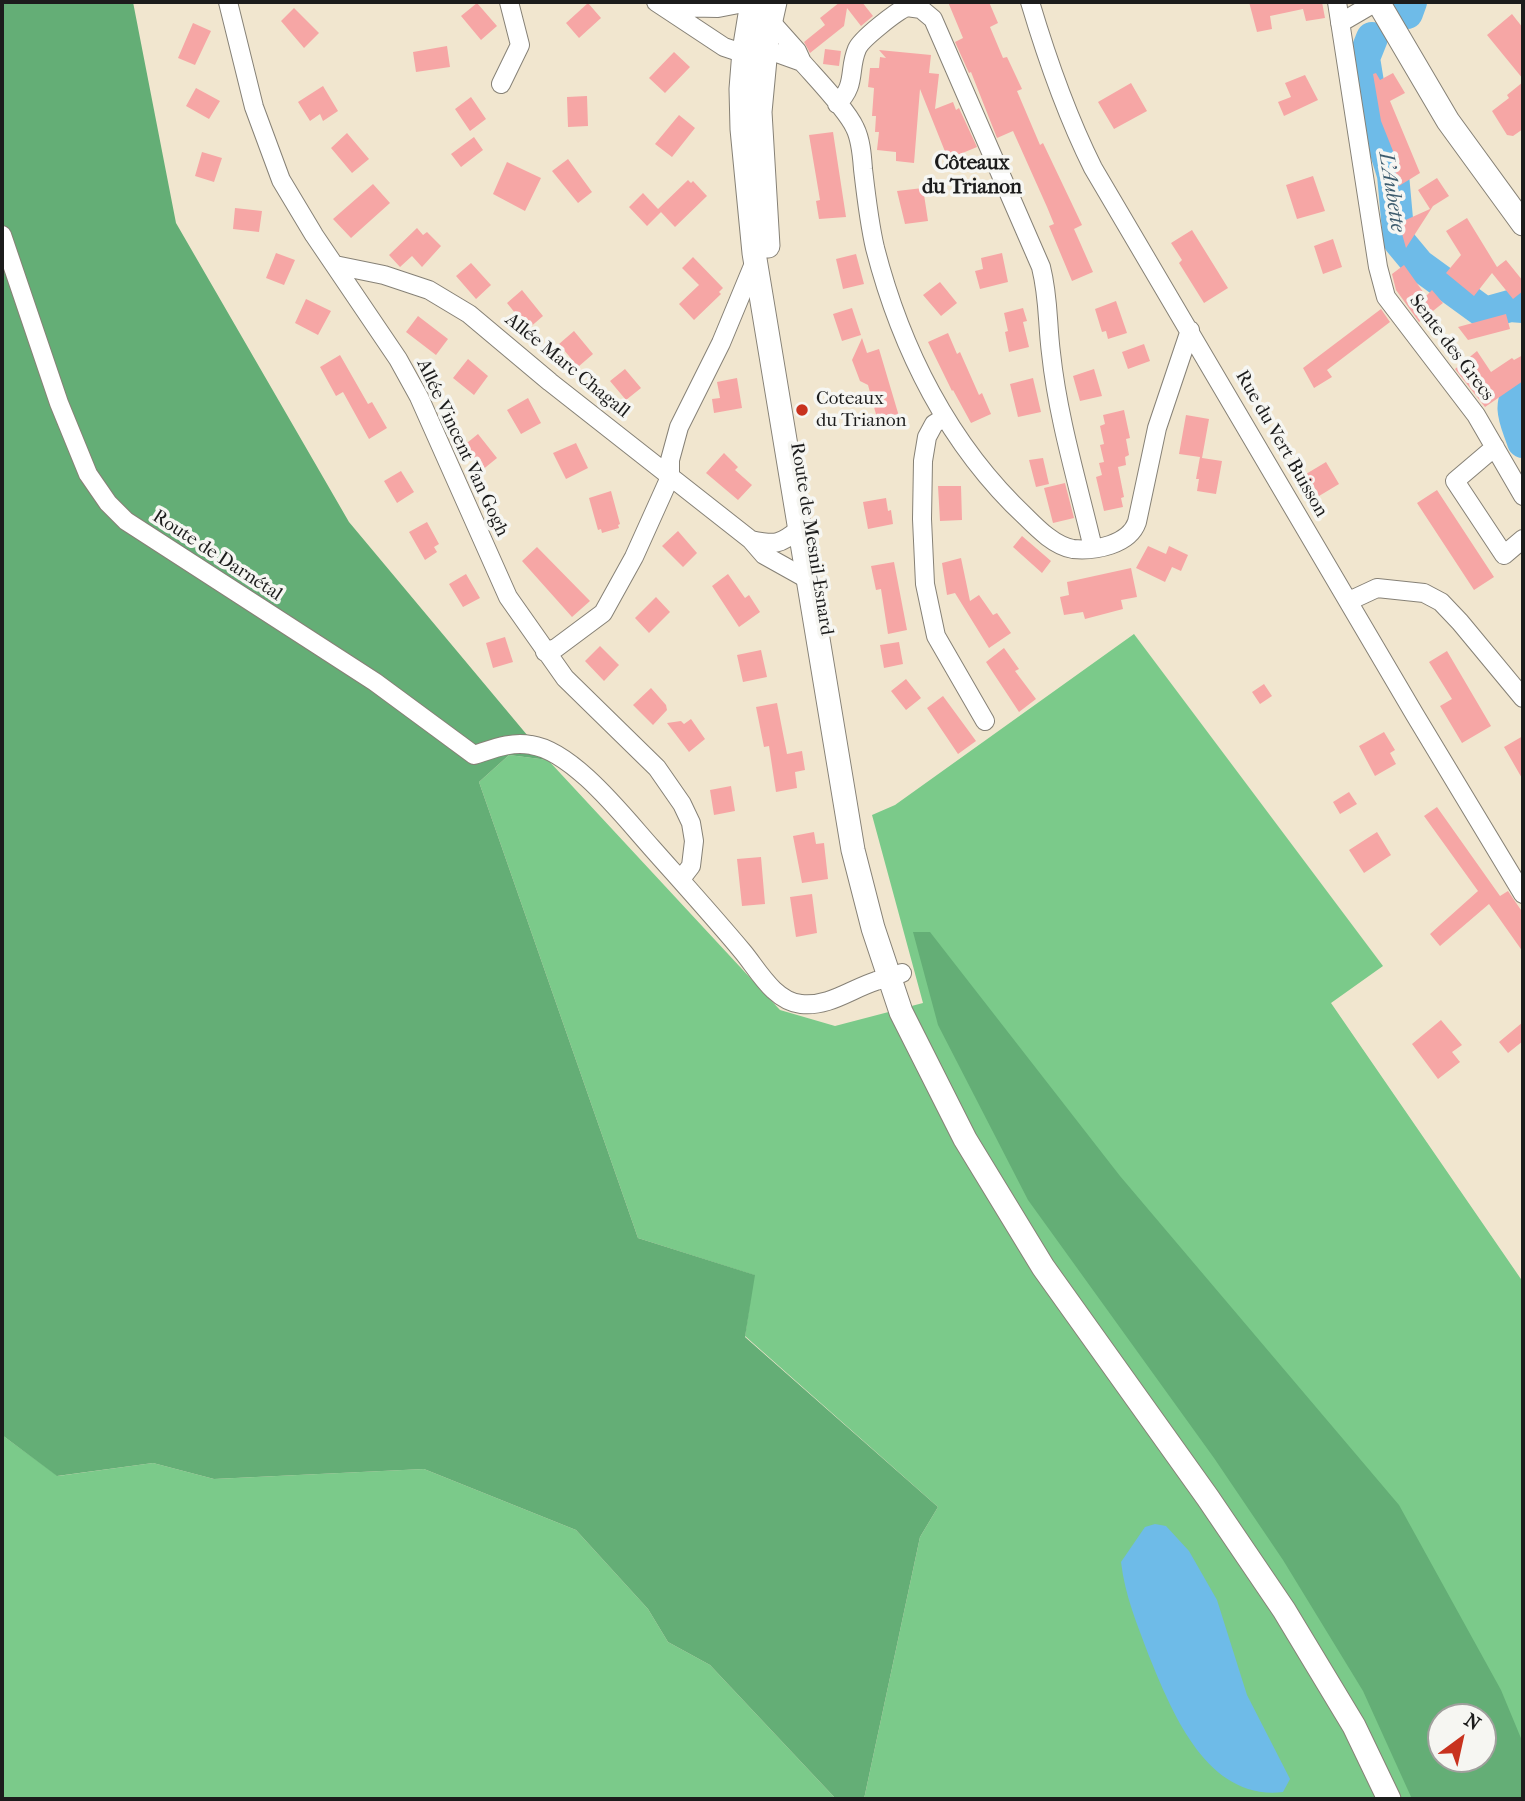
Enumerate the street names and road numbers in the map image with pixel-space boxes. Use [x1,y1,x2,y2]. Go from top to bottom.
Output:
street label: Sente des Grecs [1404,290,1498,406]
street label: Allée Marc Chagall [500,309,634,423]
street label: Allée Vincent Van Gogh [411,356,513,540]
street label: Rue du Vert Buisson [1230,367,1332,521]
street label: Route de Mesnil-Esnard [785,441,837,637]
street label: Route de Darnétal [148,506,286,606]

